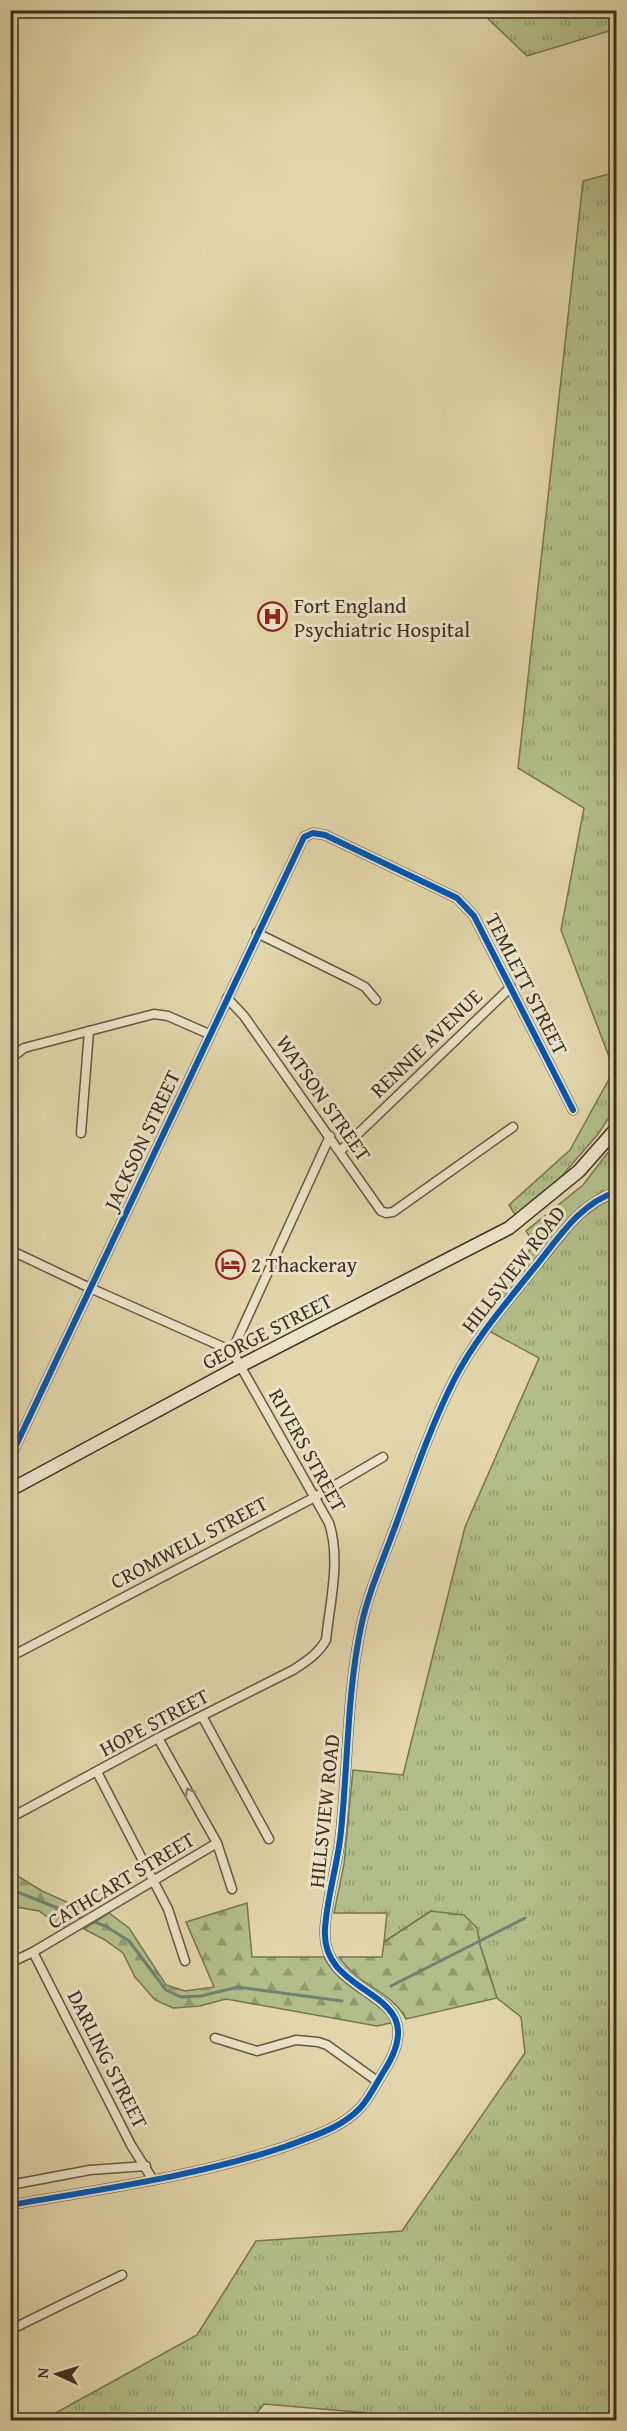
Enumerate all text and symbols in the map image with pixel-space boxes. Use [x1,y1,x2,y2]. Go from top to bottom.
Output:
place label: Fort England Psychiatric Hospital [294,590,470,645]
hospital icon: Fort England Psychiatric Hospital [257,601,289,633]
street label: TEMLETT STREET [478,908,576,1061]
street label: RENNIE AVENUE [363,981,489,1105]
street label: WATSON STREET [269,1028,379,1168]
street label: JACKSON STREET [95,1065,188,1218]
street label: HILLSVIEW ROAD [453,1199,573,1339]
hotel icon: 2 Thackeray [214,1248,246,1280]
place label: 2 Thackeray [251,1249,358,1280]
street label: GEORGE STREET [196,1285,338,1377]
street label: RIVERS STREET [261,1383,355,1518]
street label: CROMWELL STREET [105,1487,273,1597]
street label: HOPE STREET [94,1680,215,1764]
street label: HILLSVIEW ROAD [301,1733,347,1889]
one-way arrow [184,1788,196,1799]
street label: CATHCART STREET [41,1824,201,1936]
street label: DARLING STREET [60,1984,156,2134]
north arrow [27,2344,87,2404]
text: N [30,2366,54,2379]

